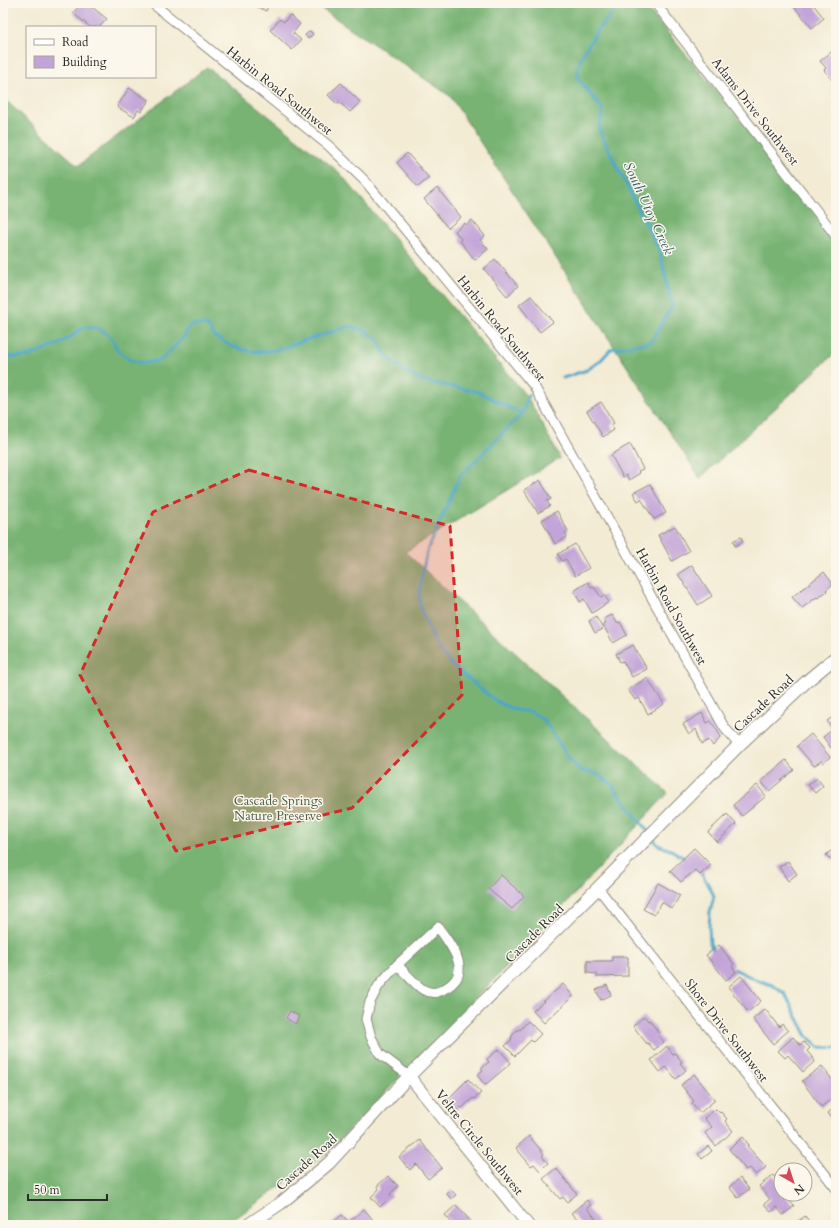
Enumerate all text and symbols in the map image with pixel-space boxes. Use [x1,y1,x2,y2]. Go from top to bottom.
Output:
legend [26,26,156,78]
text: Road [62,34,89,50]
street label: Harbin Road Southwest [223,42,336,139]
text: Building [62,54,107,70]
street label: Adams Drive Southwest [707,54,803,169]
water label: South Utoy Creek [619,159,678,258]
street label: Harbin Road Southwest [453,272,550,385]
street label: Harbin Road Southwest [631,545,711,668]
street label: Cascade Road [730,671,798,736]
park label: Cascade Springs Nature Preserve [234,792,322,825]
street label: Cascade Road [501,900,568,967]
street label: Shore Drive Southwest [680,975,772,1086]
street label: Veltre Circle Southwest [431,1086,527,1199]
street label: Cascade Road [272,1130,341,1195]
north arrow [773,1162,813,1202]
scale bar [28,1176,107,1202]
text: N [790,1181,807,1199]
text: 50 m [34,1182,61,1198]

